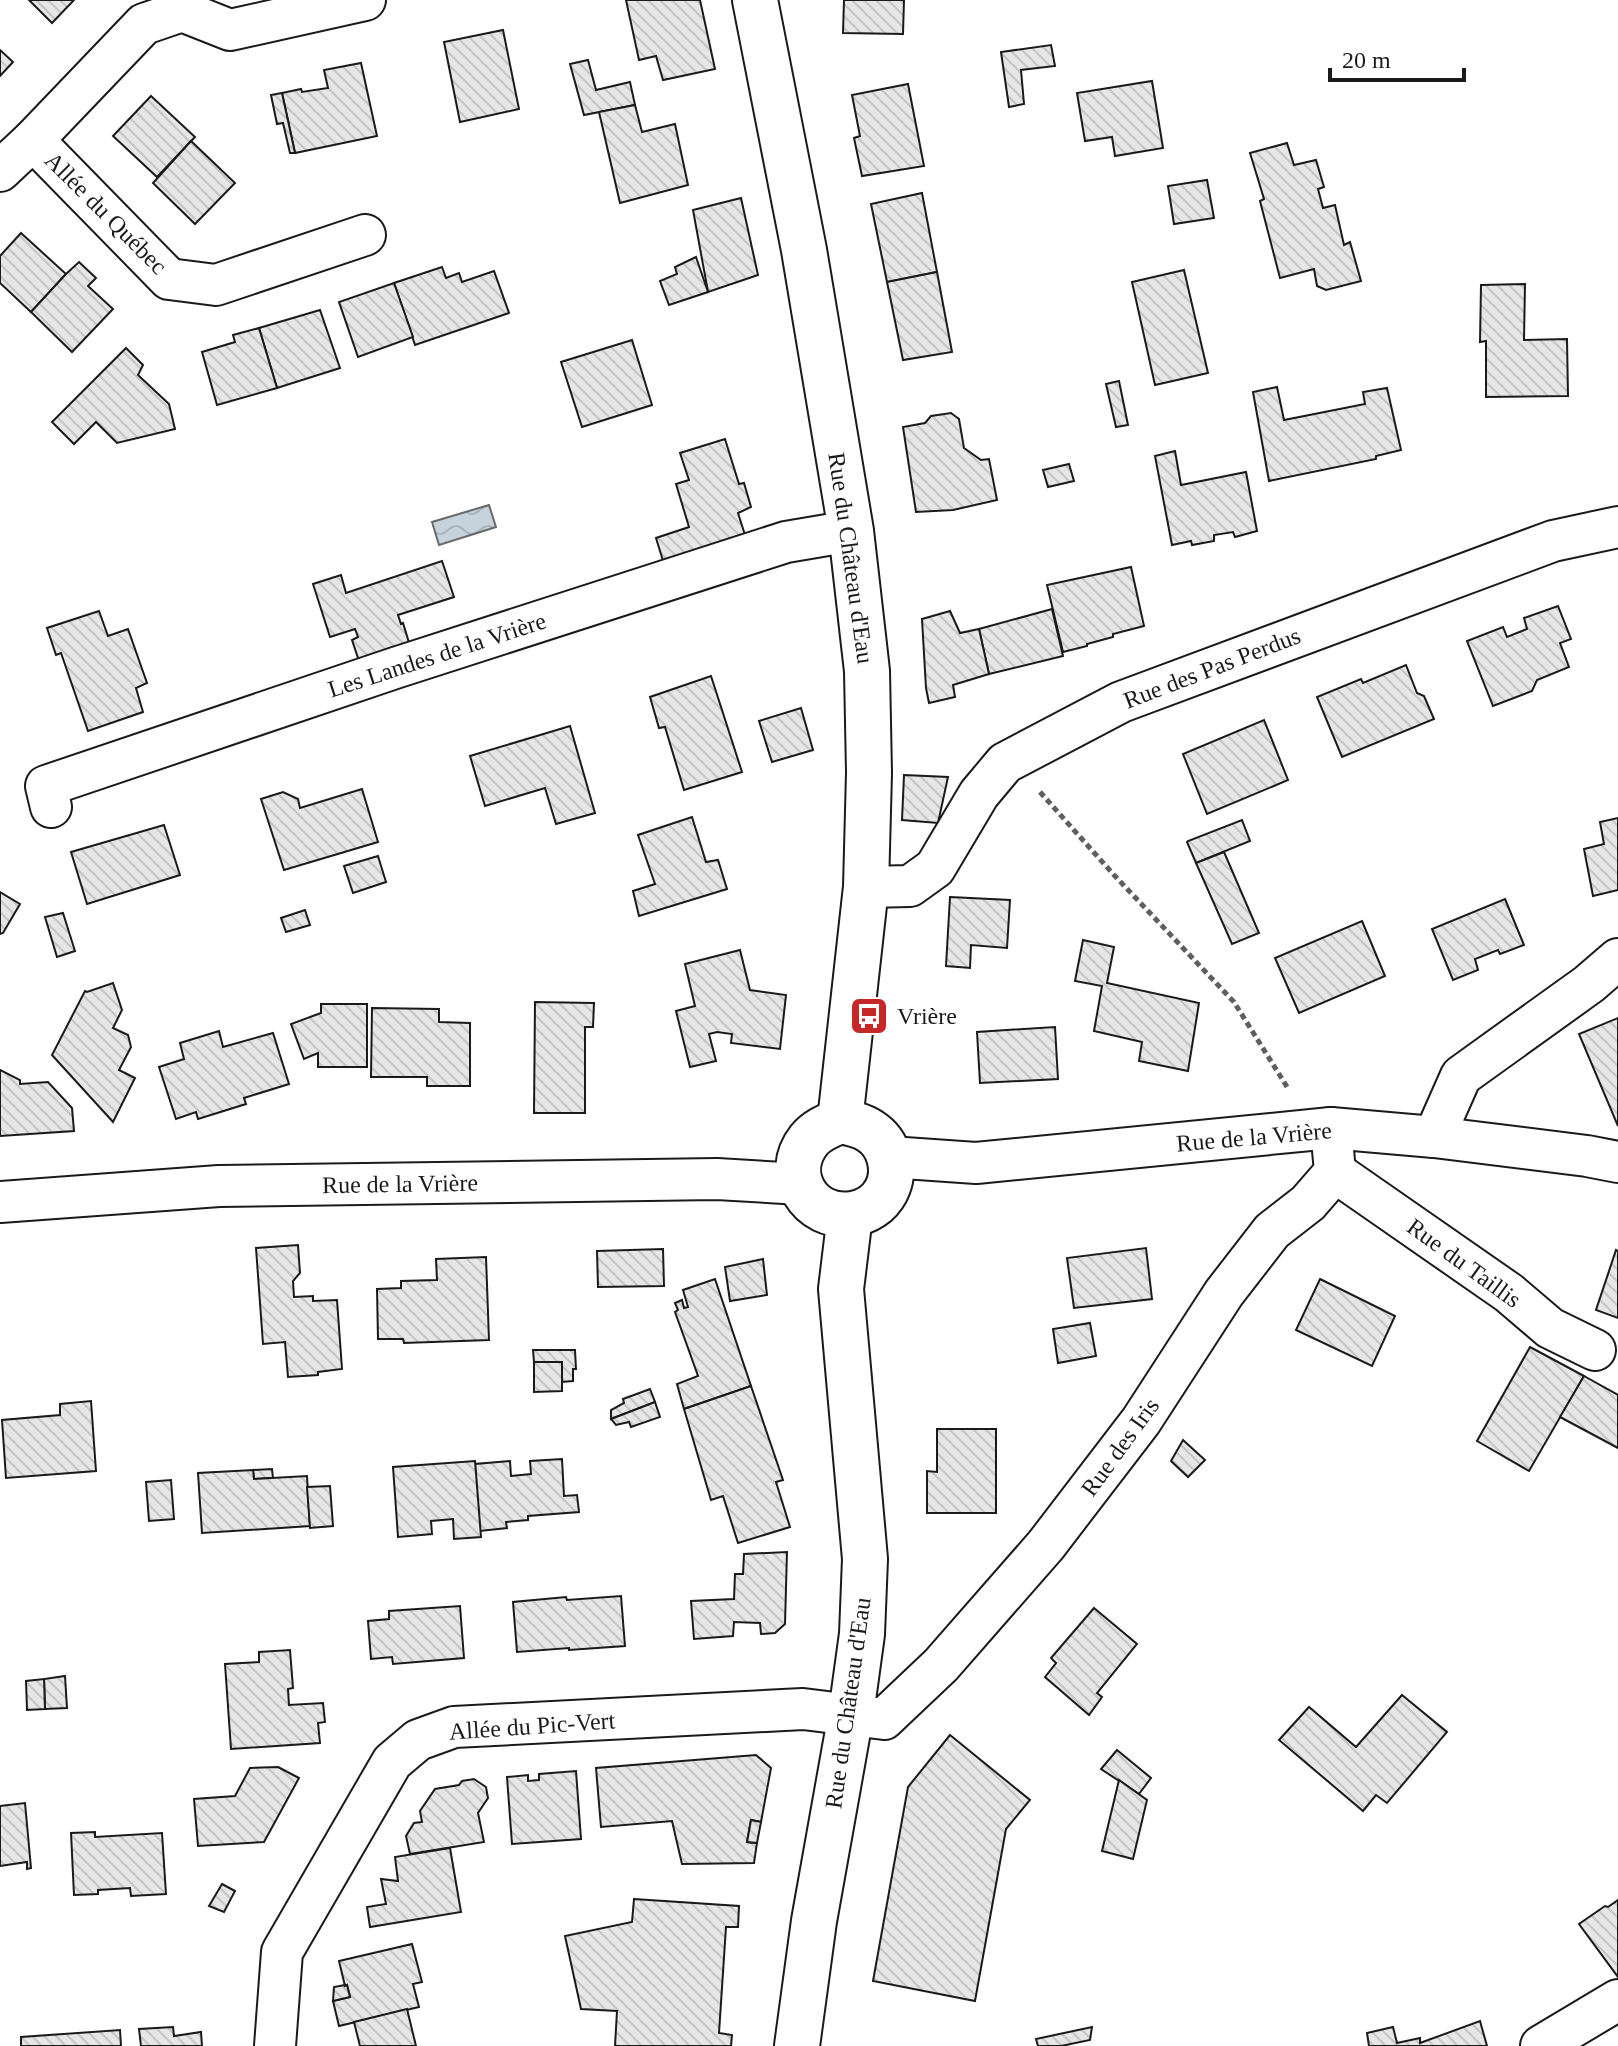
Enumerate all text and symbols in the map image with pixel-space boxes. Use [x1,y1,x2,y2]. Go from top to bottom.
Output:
scale bar [1330,32,1464,82]
text: 20 m [1342,47,1391,73]
street label: Allée du Québec [40,147,172,279]
street label: Rue du Château d'Eau [823,451,879,665]
street label: Les Landes de la Vrière [325,608,549,702]
street label: Rue des Pas Perdus [1120,622,1304,714]
bus stop icon: Vrière [848,995,890,1037]
place label: Vrière [897,1003,957,1029]
street label: Rue de la Vrière [1175,1117,1333,1157]
street label: Rue de la Vrière [322,1170,478,1198]
street label: Rue du Taillis [1402,1213,1526,1313]
street label: Rue des Iris [1076,1393,1164,1501]
street label: Rue du Château d'Eau [820,1596,876,1810]
street label: Allée du Pic-Vert [448,1707,616,1745]

